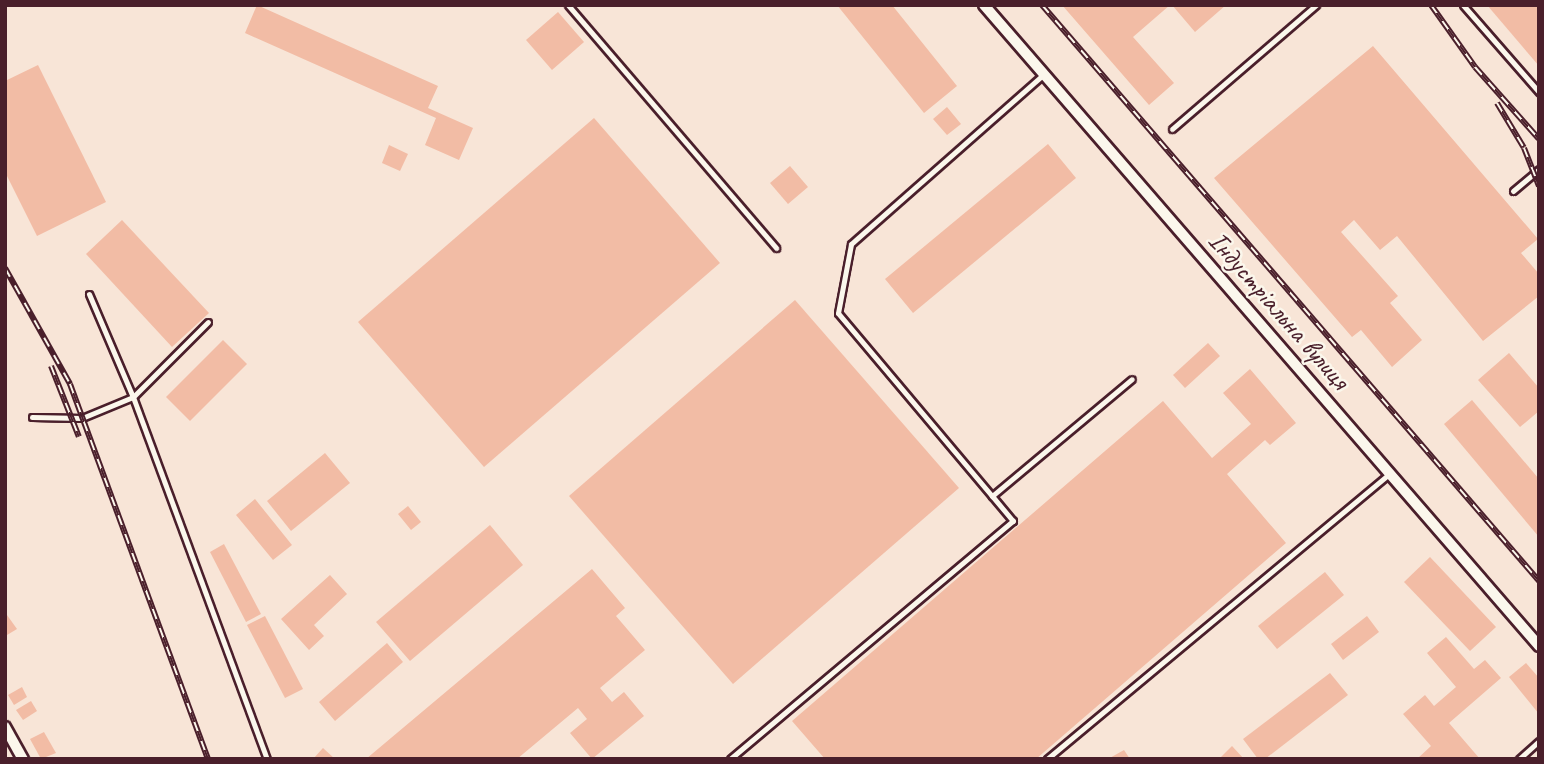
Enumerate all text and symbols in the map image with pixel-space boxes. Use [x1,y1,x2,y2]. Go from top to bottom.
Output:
street label: Індустріальна вулиця [1200,223,1358,397]

